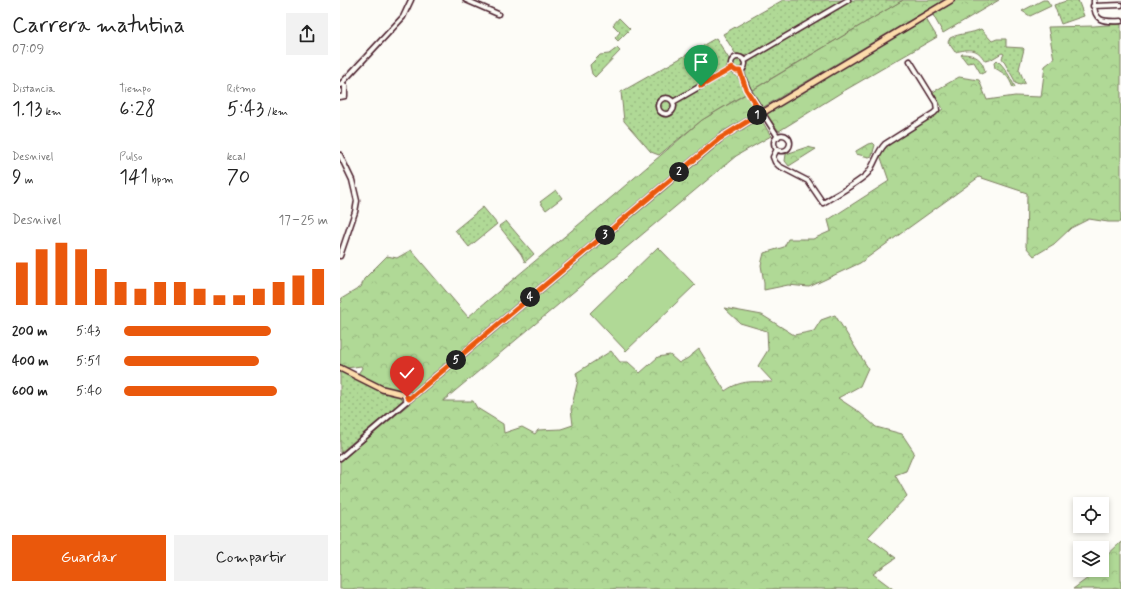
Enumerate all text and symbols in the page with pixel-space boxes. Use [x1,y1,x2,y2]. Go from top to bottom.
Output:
text: Carrera matutina [12,12,185,40]
button: share [286,13,328,55]
text: 07:09 [12,41,44,58]
pin [684,45,718,86]
icon: arrive [690,51,712,73]
text: Distancia [12,82,55,96]
text: Tiempo [119,82,151,96]
text: Ritmo [227,82,256,96]
text: 1.13 [12,96,43,123]
text: 6:28 [119,96,156,123]
text: 5:43 [227,96,264,123]
text: km [43,105,62,119]
text: /km [264,105,288,119]
pin: 1 [747,105,767,125]
text: 1 [755,108,759,122]
text: Desnivel [12,150,54,164]
text: Pulso [119,150,142,164]
text: kcal [227,150,245,164]
pin: 2 [669,162,689,182]
text: 9 [12,164,22,191]
text: 141 [119,164,148,191]
text: 70 [227,164,250,191]
text: 2 [676,165,682,179]
text: m [22,173,34,187]
text: bpm [148,173,173,187]
text: Desnivel [12,212,61,229]
text: 17–25 m [278,212,328,229]
pin: 3 [595,225,615,245]
text: 3 [603,228,607,242]
pin: 4 [520,287,540,307]
text: 4 [527,290,533,304]
text: 200 m [12,323,47,340]
text: 5:43 [76,323,100,340]
pin: 5 [446,350,466,370]
text: 400 m [12,353,49,370]
text: 5:51 [76,353,101,370]
text: 5 [453,353,459,367]
pin [390,356,424,397]
icon: check [396,362,418,384]
text: 600 m [12,383,48,400]
text: 5:40 [76,383,102,400]
map controls [1073,497,1109,577]
button: locate [1073,497,1109,533]
button: Guardar [12,535,166,581]
button: Compartir [174,535,328,581]
button: layers [1073,541,1109,577]

